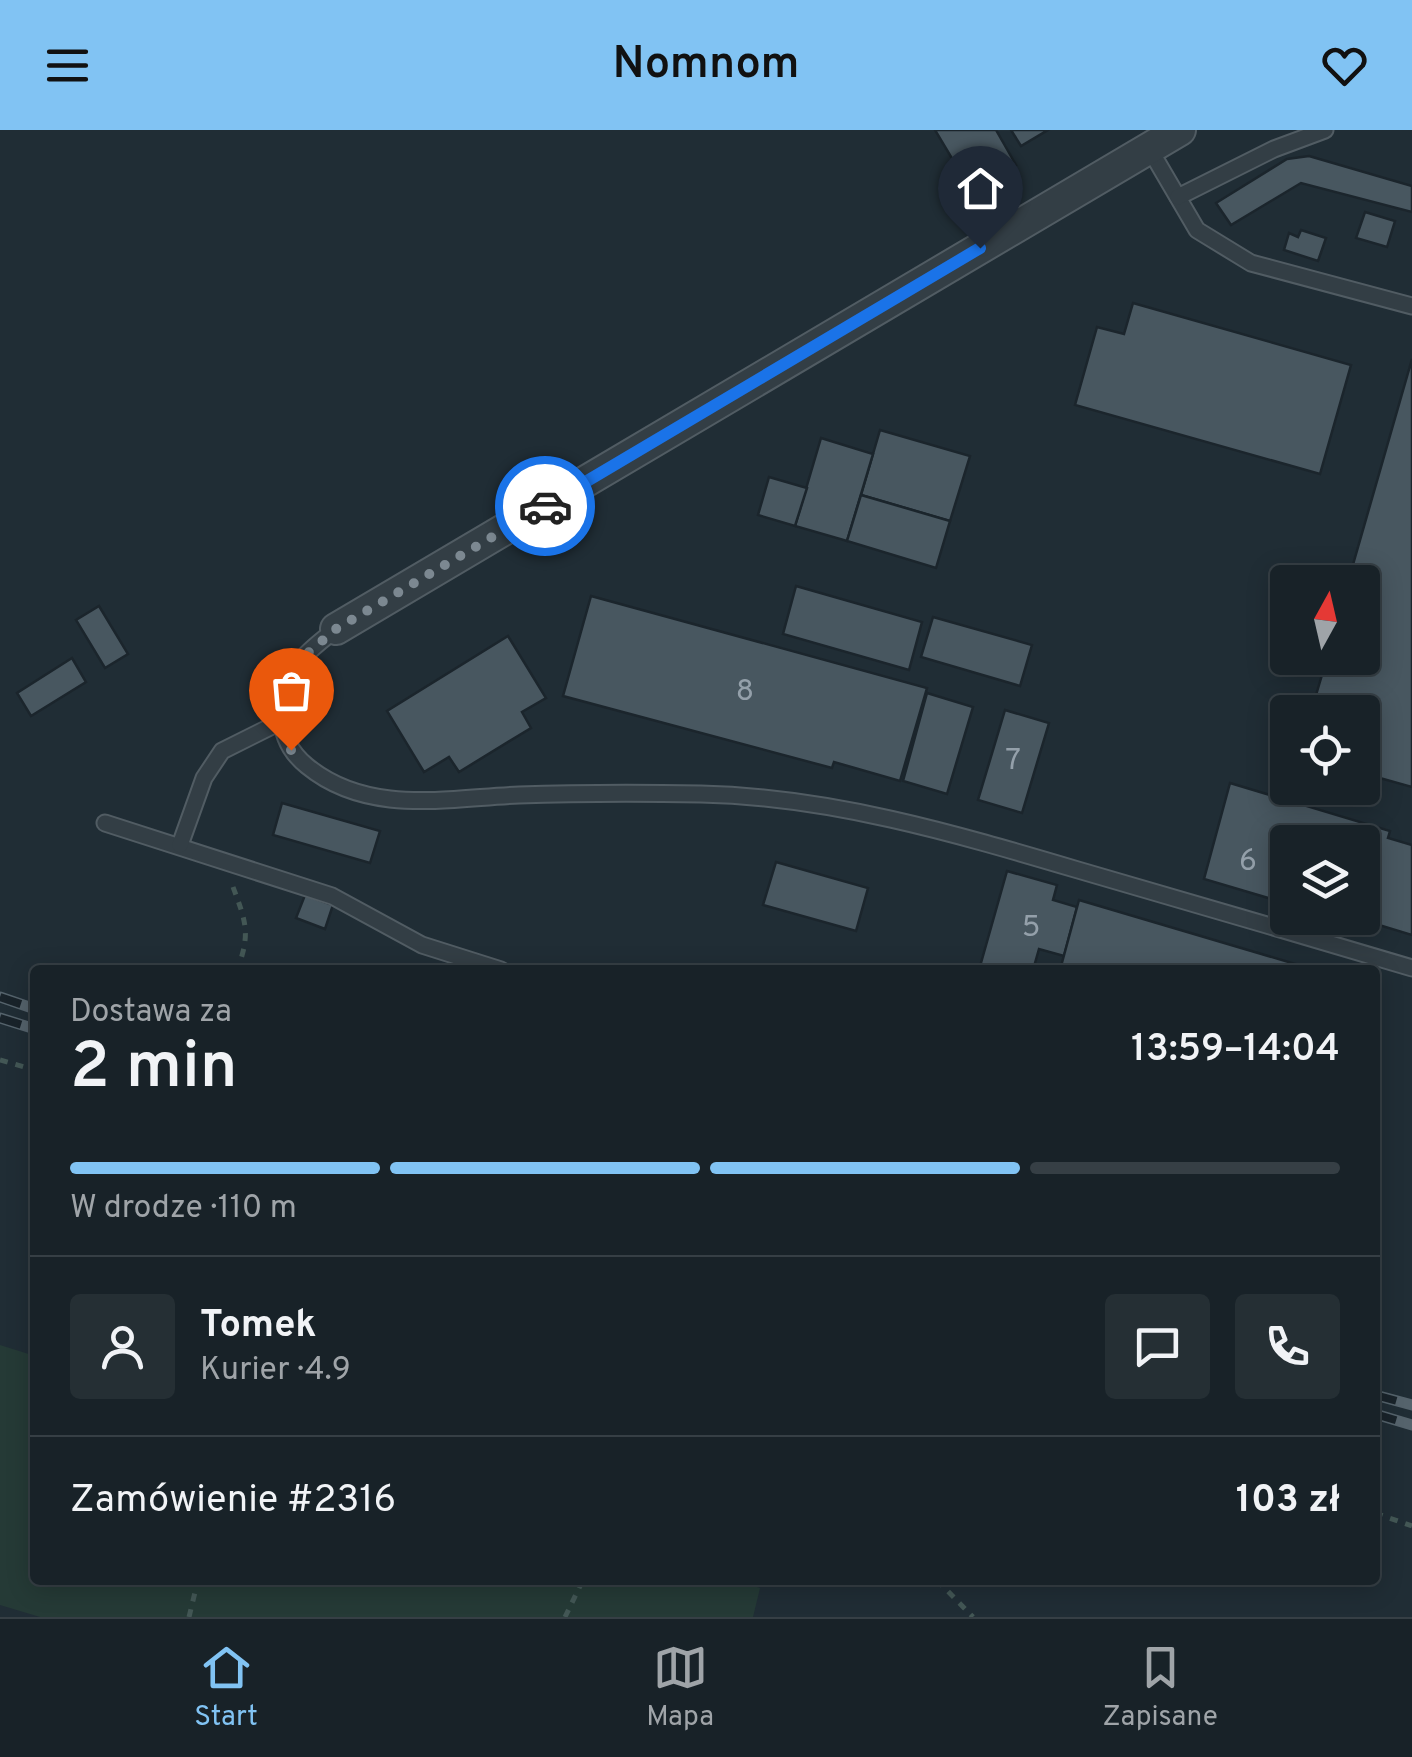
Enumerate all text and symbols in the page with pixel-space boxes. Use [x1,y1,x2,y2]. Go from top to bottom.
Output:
text: Nomnom [612,37,800,94]
icon: menu [40,38,95,93]
icon: heart [1317,38,1372,93]
pin [938,146,1023,249]
icon: home [953,161,1008,216]
courier [495,456,595,556]
icon: car [518,479,573,534]
north arrow [1270,565,1380,675]
map controls [1270,565,1380,935]
pin [249,648,334,751]
icon: bag [264,663,319,718]
house number: 8 [736,674,754,711]
button: locate [1270,695,1380,805]
house number: 7 [1005,743,1021,780]
button: layers [1270,825,1380,935]
house number: 6 [1239,844,1257,881]
house number: 5 [1022,910,1040,947]
text: Dostawa za [70,993,232,1033]
text: 13:59–14:04 [1131,1026,1340,1075]
text: 2 min [70,1029,238,1111]
text: W drodze · 110 m [70,1189,297,1229]
button: person [70,1294,175,1399]
button: chat [1105,1294,1210,1399]
button: phone [1235,1294,1340,1399]
text: Tomek [200,1302,317,1351]
text: Kurier · 4.9 [200,1351,351,1391]
text: Zamówienie #2316 [70,1477,396,1526]
text: 103 zł [1236,1477,1340,1526]
tab: Start [194,1640,258,1736]
tab: Mapa [646,1640,714,1736]
tab: Zapisane [1102,1640,1218,1736]

